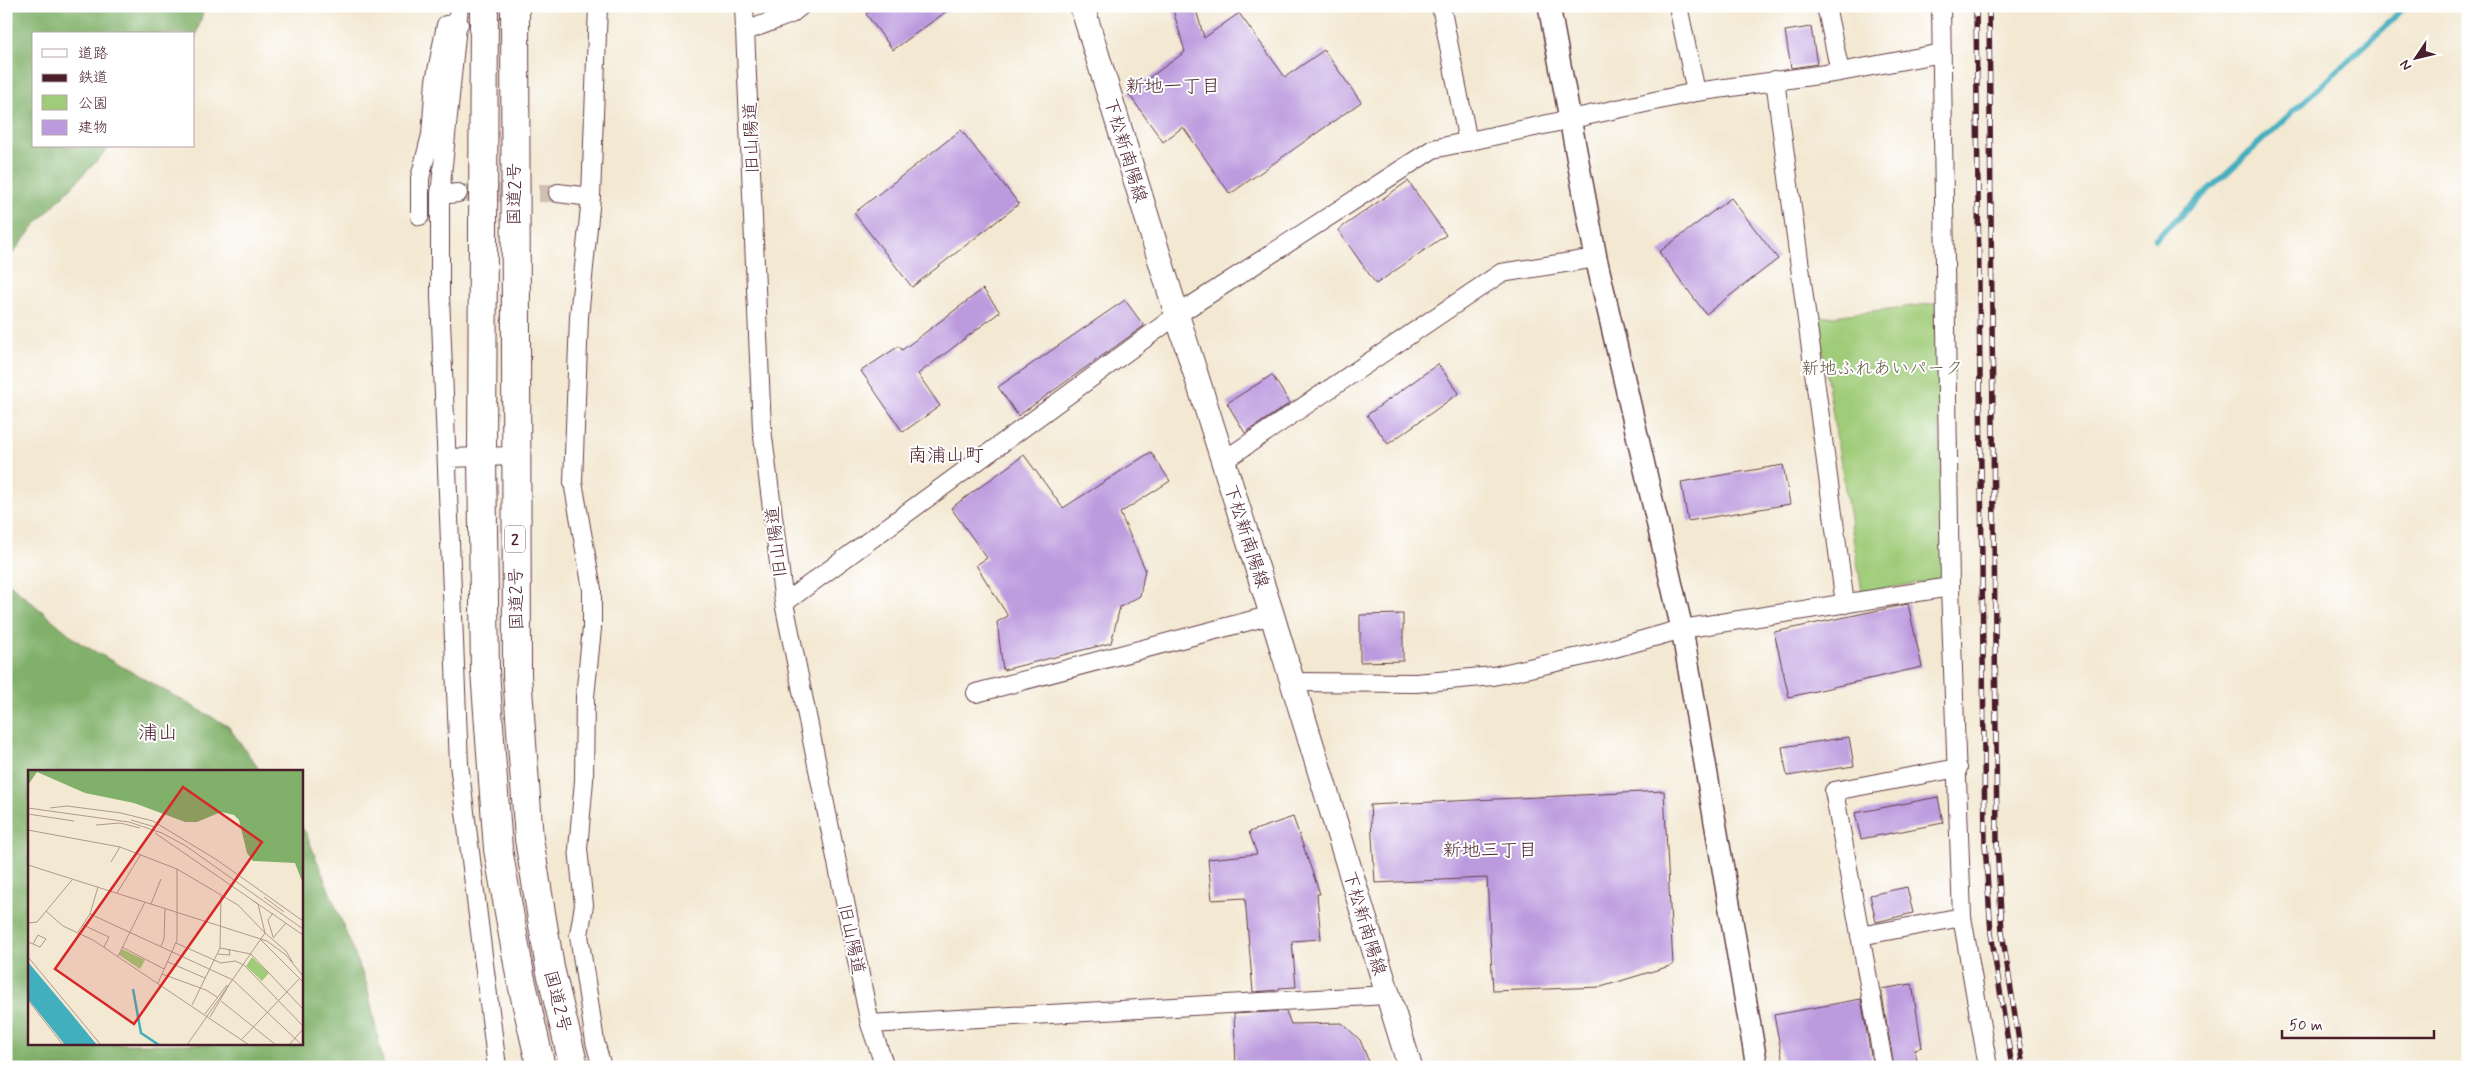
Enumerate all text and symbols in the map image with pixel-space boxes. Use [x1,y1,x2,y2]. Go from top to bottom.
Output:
legend [32,32,195,148]
north arrow [2392,32,2442,82]
text: 道路 [78,44,108,64]
text: N [2396,56,2416,74]
text: 鉄道 [78,68,108,88]
district label: 新地一丁目 [1125,74,1221,99]
text: 公園 [78,94,108,114]
street label: 下松新南陽線 [1098,95,1152,205]
street label: 旧山陽道 [739,102,765,174]
text: 建物 [78,118,108,138]
street label: 国道2号 [503,163,527,225]
park label: 新地ふれあいパーク [1801,357,1963,381]
district label: 南浦山町 [908,443,984,468]
street label: 下松新南陽線 [1218,481,1274,591]
street label: 旧山陽道 [761,505,793,579]
road number: 2 [505,526,525,552]
street label: 国道2号 [504,567,530,631]
district label: 浦山 [138,720,178,747]
inset map [28,770,302,1046]
district label: 新地三丁目 [1442,838,1538,863]
street label: 下松新南陽線 [1337,868,1391,978]
street label: 旧山陽道 [832,901,870,977]
street label: 国道2号 [538,968,576,1035]
scale bar [2282,1008,2434,1040]
text: 50 m [2289,1016,2323,1036]

